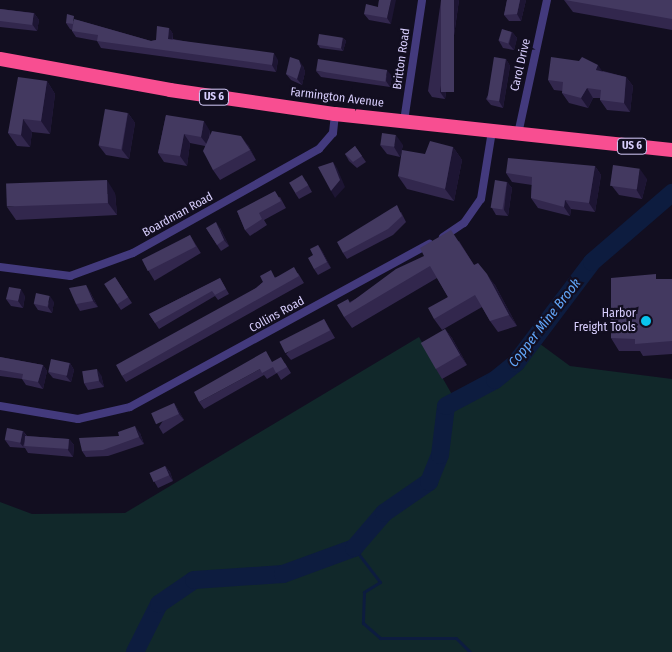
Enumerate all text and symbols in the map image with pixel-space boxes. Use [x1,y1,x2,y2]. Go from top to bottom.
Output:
street label: Britton Road [391,27,413,91]
street label: Carol Drive [508,37,534,93]
street label: Farmington Avenue [289,85,385,111]
road number: US 6 [198,88,230,105]
road number: US 6 [616,138,648,154]
street label: Boardman Road [140,190,216,240]
water label: Copper Mine Brook [505,275,585,371]
street label: Collins Road [247,294,307,336]
place label: Harbor Freight Tools [574,307,636,335]
marker: Harbor Freight Tools [640,315,652,327]

